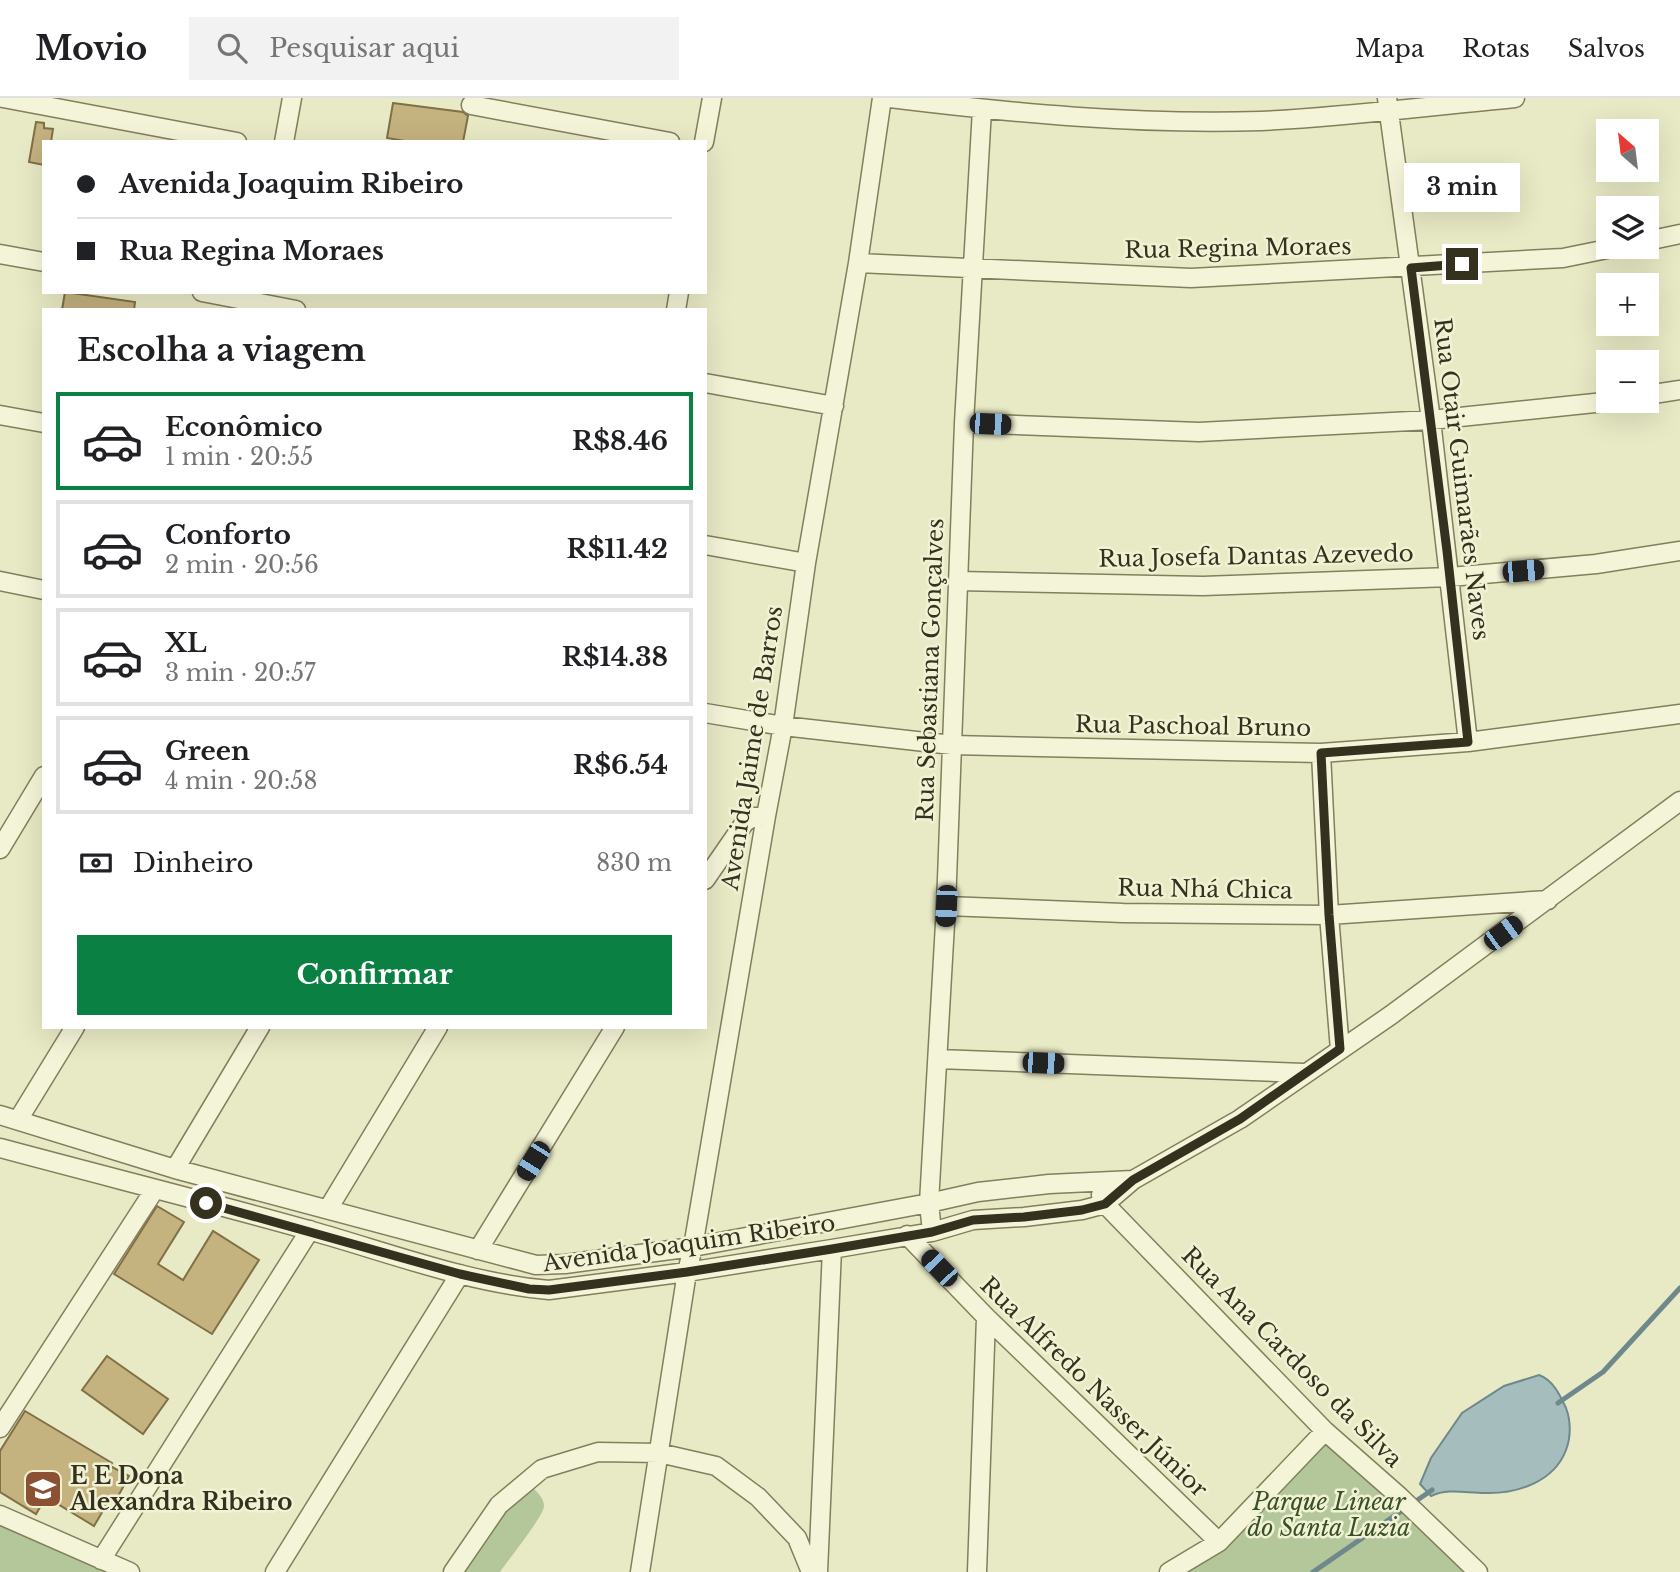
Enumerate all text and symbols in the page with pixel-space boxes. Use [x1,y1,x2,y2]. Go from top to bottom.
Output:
search box [189,17,679,80]
text: Movio [35,28,147,69]
icon: search [213,29,251,67]
text: Pesquisar aqui [269,32,459,64]
text: Mapa [1355,34,1424,63]
text: Rotas [1462,34,1530,63]
text: Salvos [1568,34,1645,63]
north arrow [1596,119,1659,182]
map controls [1596,119,1659,413]
callout: 3 min [1404,162,1520,212]
text: Avenida Joaquim Ribeiro [119,168,463,200]
text: 3 min [1426,173,1498,201]
button: layers [1596,196,1659,259]
street label: Rua Regina Moraes [1124,232,1352,264]
text: Rua Regina Moraes [119,235,384,267]
route end [1446,248,1478,280]
button: + [1596,273,1659,336]
street label: Rua Otair Guimarães Naves [1428,316,1496,642]
text: Escolha a viagem [77,330,366,370]
button: − [1596,350,1659,413]
icon: car [81,410,144,473]
text: Econômico [165,411,323,443]
car [969,413,1012,435]
text: R$8.46 [572,425,668,457]
text: 1 min · 20:55 [165,443,313,471]
icon: car [81,518,144,581]
street label: Rua Sebastiana Gonçalves [911,518,949,822]
text: Conforto [165,519,291,551]
text: R$11.42 [566,533,668,565]
street label: Rua Josefa Dantas Azevedo [1098,539,1414,573]
text: 2 min · 20:56 [165,551,319,579]
car [1502,559,1545,583]
street label: Avenida Jaime de Barros [716,604,788,893]
icon: car [81,626,144,689]
text: XL [165,627,207,659]
text: R$14.38 [562,641,668,673]
text: 3 min · 20:57 [165,659,316,687]
street label: Rua Paschoal Bruno [1075,710,1311,742]
icon: car [81,734,144,797]
text: Green [165,735,250,767]
text: R$6.54 [573,749,668,781]
text: 4 min · 20:58 [165,767,317,795]
icon: cash [77,844,115,882]
text: Dinheiro [133,847,254,879]
text: 830 m [596,849,672,877]
street label: Rua Nhá Chica [1117,873,1293,905]
car [935,884,958,928]
car [1480,912,1527,954]
button: Confirmar [77,935,672,1015]
car [1022,1052,1065,1074]
car [513,1138,554,1184]
route start [190,1187,222,1219]
street label: Avenida Joaquim Ribeiro [540,1209,837,1278]
street label: Rua Ana Cardoso da Silva [1176,1241,1408,1473]
car [917,1246,962,1290]
street label: Rua Alfredo Nasser Júnior [975,1271,1213,1503]
place label: E E Dona Alexandra Ribeiro [69,1462,292,1516]
school or university icon: E E Dona Alexandra Ribeiro [22,1468,64,1510]
park label: Parque Linear do Santa Luzia [1248,1488,1410,1542]

